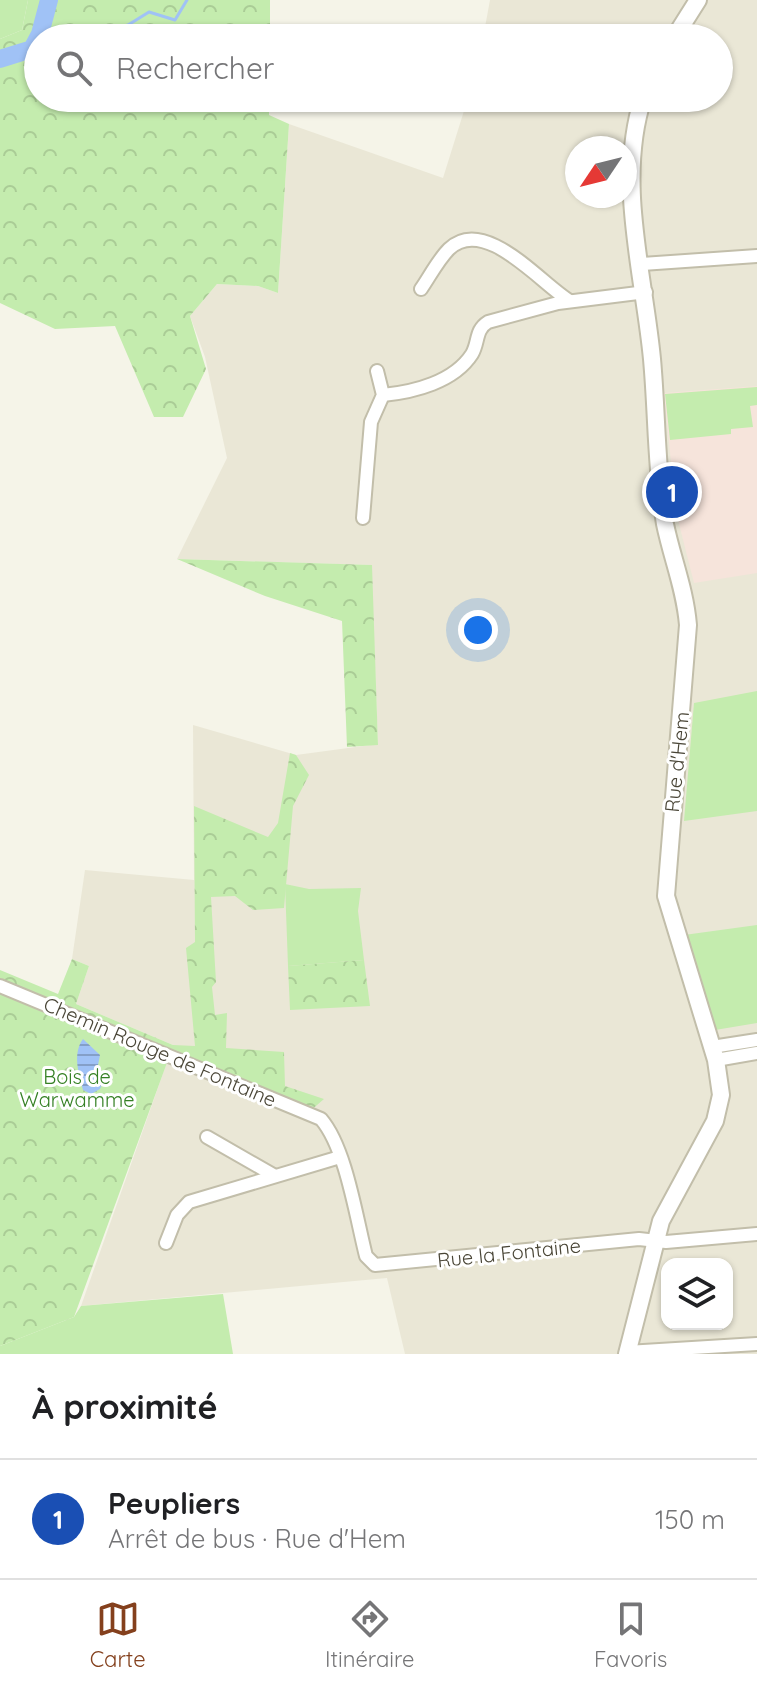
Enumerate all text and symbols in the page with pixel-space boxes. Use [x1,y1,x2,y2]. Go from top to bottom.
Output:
search box [24,24,733,112]
icon: search [52,46,96,90]
text: Rechercher [116,49,274,87]
north arrow [565,136,637,208]
pin: 1 [646,462,698,522]
your location [458,610,498,650]
street label: Rue d'Hem [659,710,694,814]
street label: Chemin Rouge de Fontaine [40,991,280,1112]
park label: Bois de Warwamme [20,1064,134,1112]
street label: Rue la Fontaine [436,1233,582,1272]
map controls [661,1258,733,1330]
button: layers [661,1258,733,1330]
text: À proximité [32,1385,218,1428]
text: Peupliers [108,1484,240,1522]
text: 1 [53,1503,63,1536]
text: 150 m [655,1503,725,1536]
text: Arrêt de bus · Rue d'Hem [108,1522,406,1555]
tab: Carte [90,1597,146,1673]
tab: Itinéraire [325,1597,415,1673]
tab: Favoris [594,1597,667,1673]

